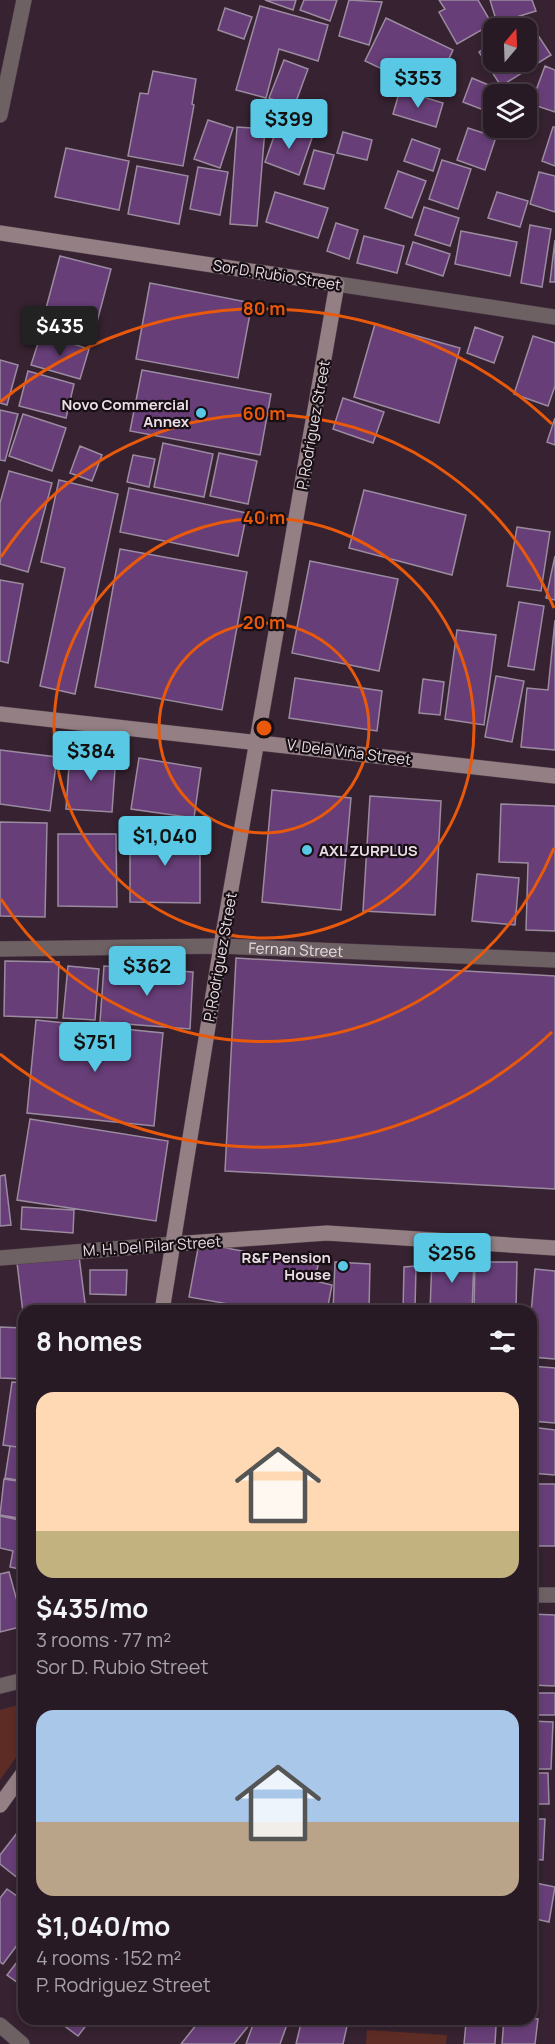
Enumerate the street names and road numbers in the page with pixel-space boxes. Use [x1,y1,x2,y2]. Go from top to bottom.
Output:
street label: Sor D. Rubio Street [211,255,343,295]
street label: P. Rodriguez Street [291,359,335,491]
street label: V. Dela Viña Street [286,734,412,770]
street label: P. Rodriguez Street [198,891,242,1023]
street label: Fernan Street [248,937,344,962]
street label: M. H. Del Pilar Street [82,1231,222,1261]

